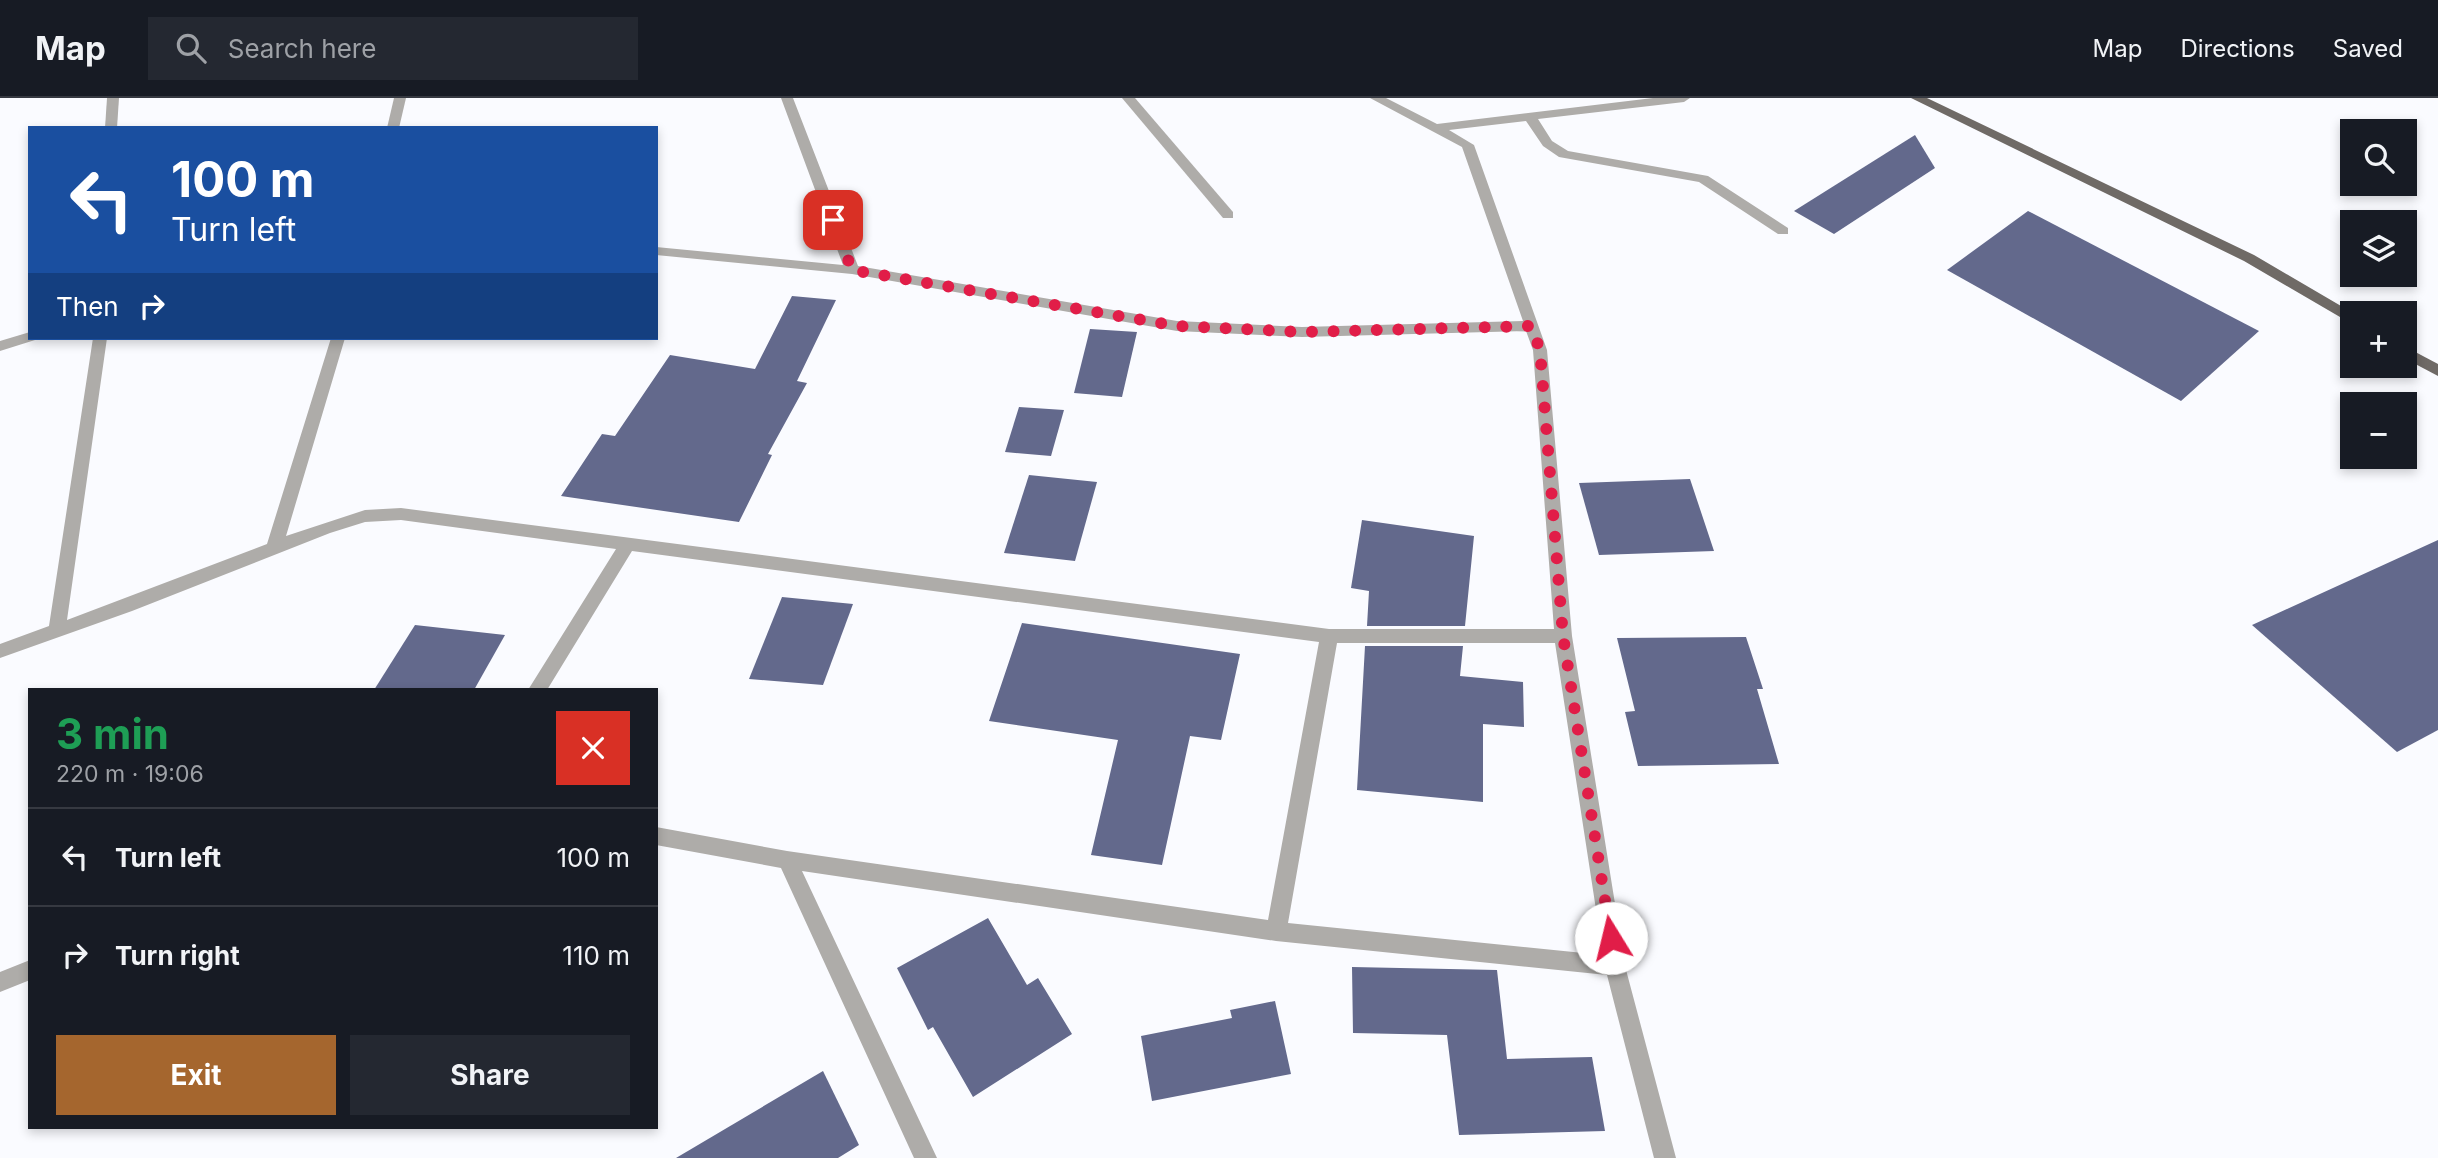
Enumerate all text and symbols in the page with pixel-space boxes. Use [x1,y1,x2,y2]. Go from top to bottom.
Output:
search box [148,17,638,80]
text: Map [35,28,106,68]
icon: search [172,29,210,67]
text: Search here [228,33,376,64]
text: Map [2093,34,2142,63]
text: Directions [2180,34,2295,63]
text: Saved [2333,34,2403,63]
map controls [2340,119,2417,469]
button: search [2340,119,2417,196]
text: 100 m [171,150,315,209]
icon: left [56,154,147,245]
pin [803,190,863,250]
icon: arrive [814,201,852,239]
text: Turn left [171,210,296,249]
button: layers [2340,210,2417,287]
icon: right [133,287,171,325]
text: Then [56,291,119,322]
button: + [2340,301,2417,378]
button: − [2340,392,2417,469]
text: 3 min [56,708,169,759]
button: close [556,711,630,785]
text: 220 m · 19:06 [56,760,204,788]
icon: left [56,838,94,876]
text: Turn left [115,842,221,873]
text: 100 m [557,842,630,873]
position arrow [1574,901,1648,975]
icon: right [56,936,94,974]
text: Turn right [115,940,240,971]
text: 110 m [562,940,630,971]
button: Exit [56,1035,336,1115]
button: Share [350,1035,630,1115]

